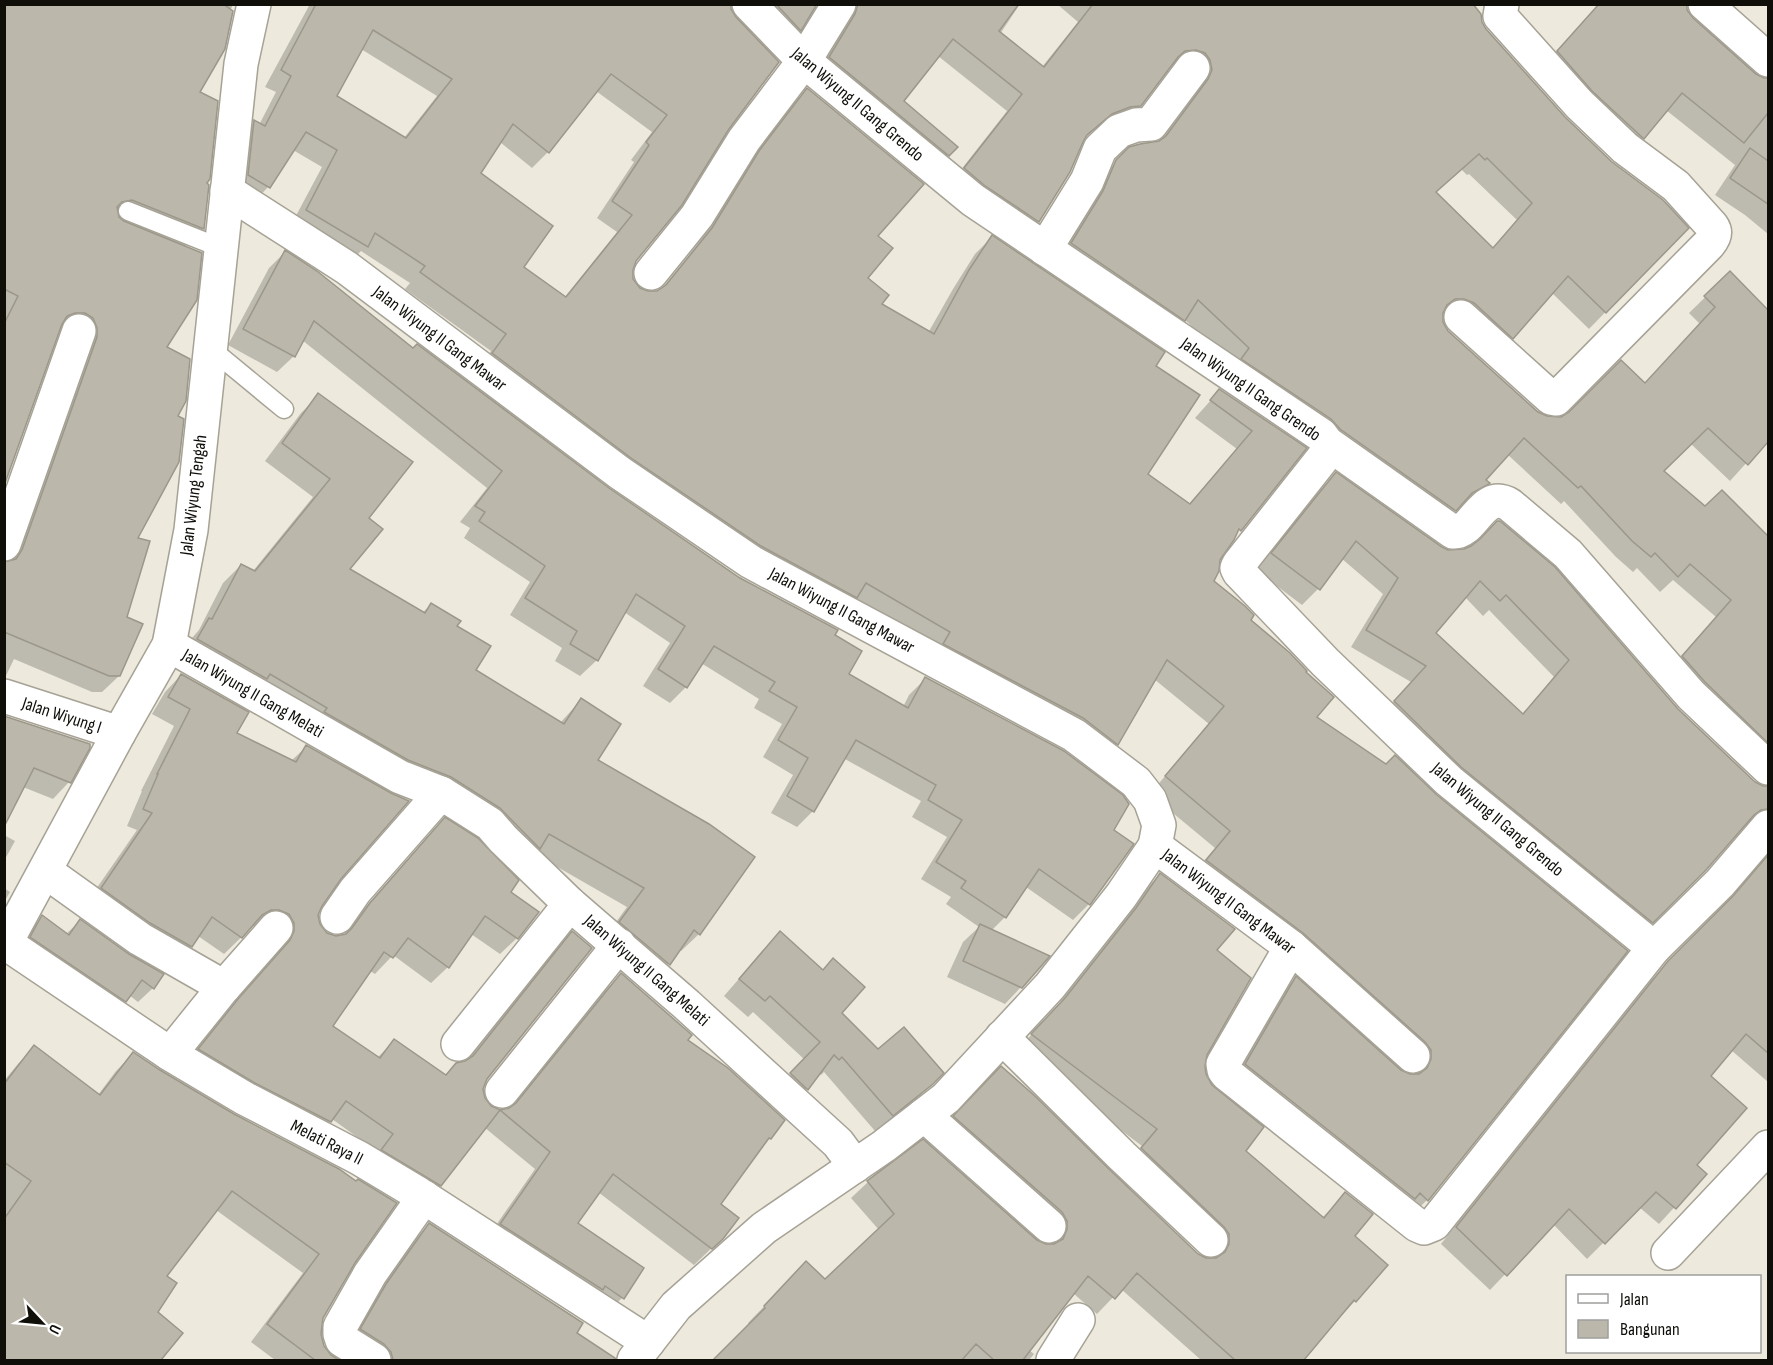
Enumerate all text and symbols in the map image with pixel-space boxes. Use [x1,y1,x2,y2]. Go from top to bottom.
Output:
street label: Jalan Wiyung II Gang Grendo [786,42,928,166]
street label: Jalan Wiyung II Gang Mawar [368,281,511,396]
street label: Jalan Wiyung II Gang Grendo [1176,333,1325,446]
street label: Jalan Wiyung Tengah [176,434,211,558]
street label: Jalan Wiyung II Gang Mawar [764,563,918,658]
street label: Jalan Wiyung II Gang Melati [178,644,327,742]
street label: Jalan Wiyung I [18,692,104,738]
street label: Jalan Wiyung II Gang Grendo [1426,757,1568,881]
street label: Jalan Wiyung II Gang Mawar [1157,844,1300,959]
street label: Jalan Wiyung II Gang Melati [579,909,714,1031]
street label: Melati Raya II [287,1115,367,1170]
legend [1566,1275,1761,1353]
text: Jalan [1619,1289,1649,1310]
north arrow [12,1293,72,1353]
text: Bangunan [1620,1319,1680,1340]
text: U [44,1321,65,1337]

